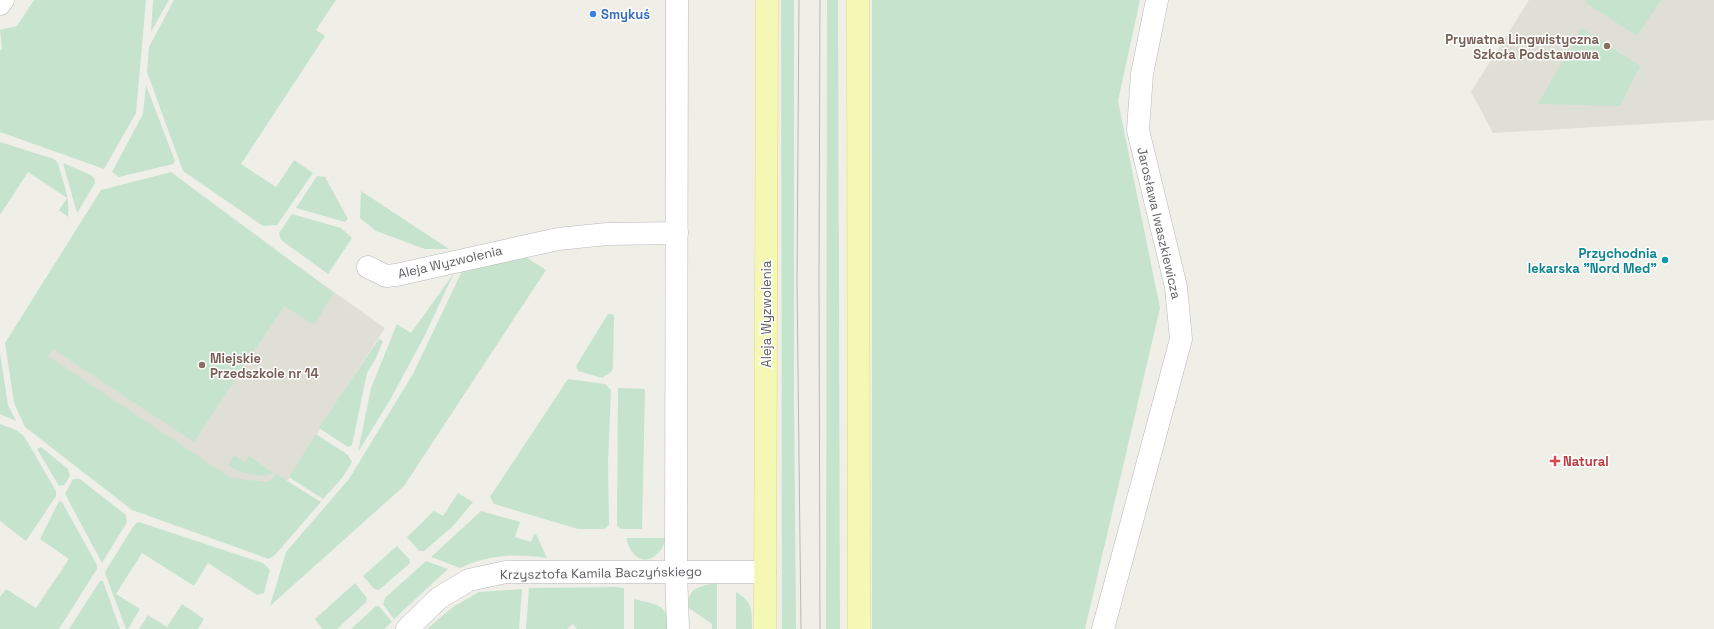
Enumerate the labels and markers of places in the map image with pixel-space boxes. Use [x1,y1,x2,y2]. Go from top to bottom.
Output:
place label: Smykuś [601,6,650,23]
marker: Smykuś [588,9,598,19]
place label: Prywatna Lingwistyczna Szkoła Podstawowa [1445,31,1599,63]
marker: Prywatna Lingwistyczna Szkoła Podstawowa [1602,41,1612,51]
place label: Przychodnia lekarska "Nord Med" [1528,245,1657,277]
marker: Przychodnia lekarska "Nord Med" [1660,255,1670,265]
place label: Miejskie Przedszkole nr 14 [210,350,319,382]
marker: Miejskie Przedszkole nr 14 [197,360,207,370]
place label: Natural [1563,453,1609,470]
marker: Natural [1550,456,1560,466]

